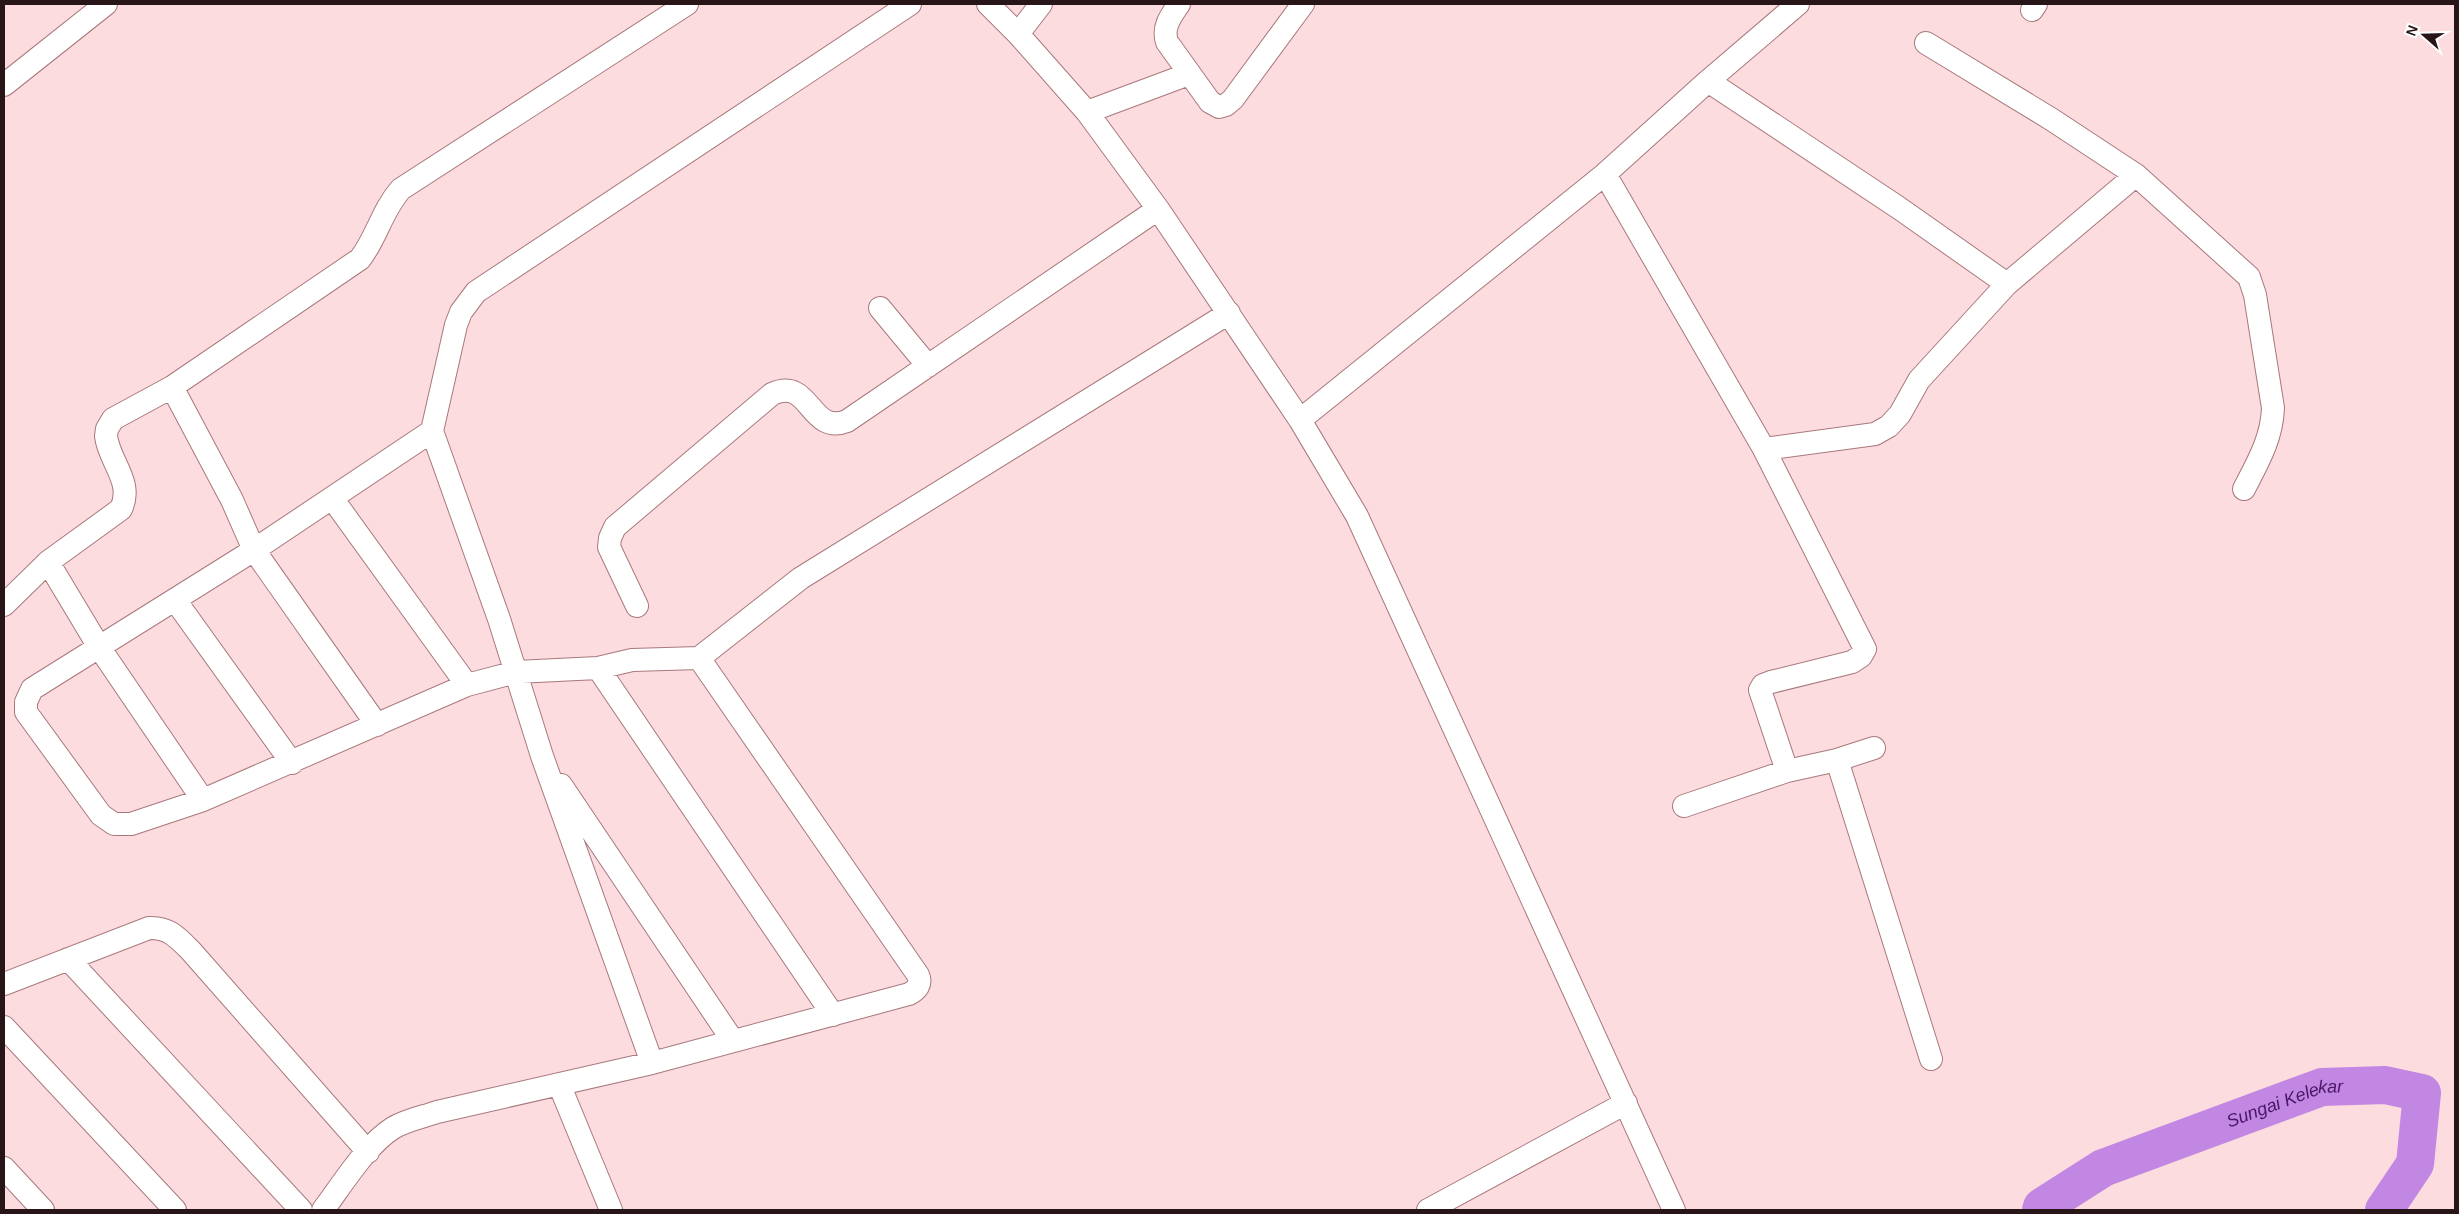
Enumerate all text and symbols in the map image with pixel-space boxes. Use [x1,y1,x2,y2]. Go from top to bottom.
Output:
north arrow [2399,10,2449,60]
text: N [2403,23,2421,38]
water label: Sungai Kelekar [2224,1076,2344,1131]

